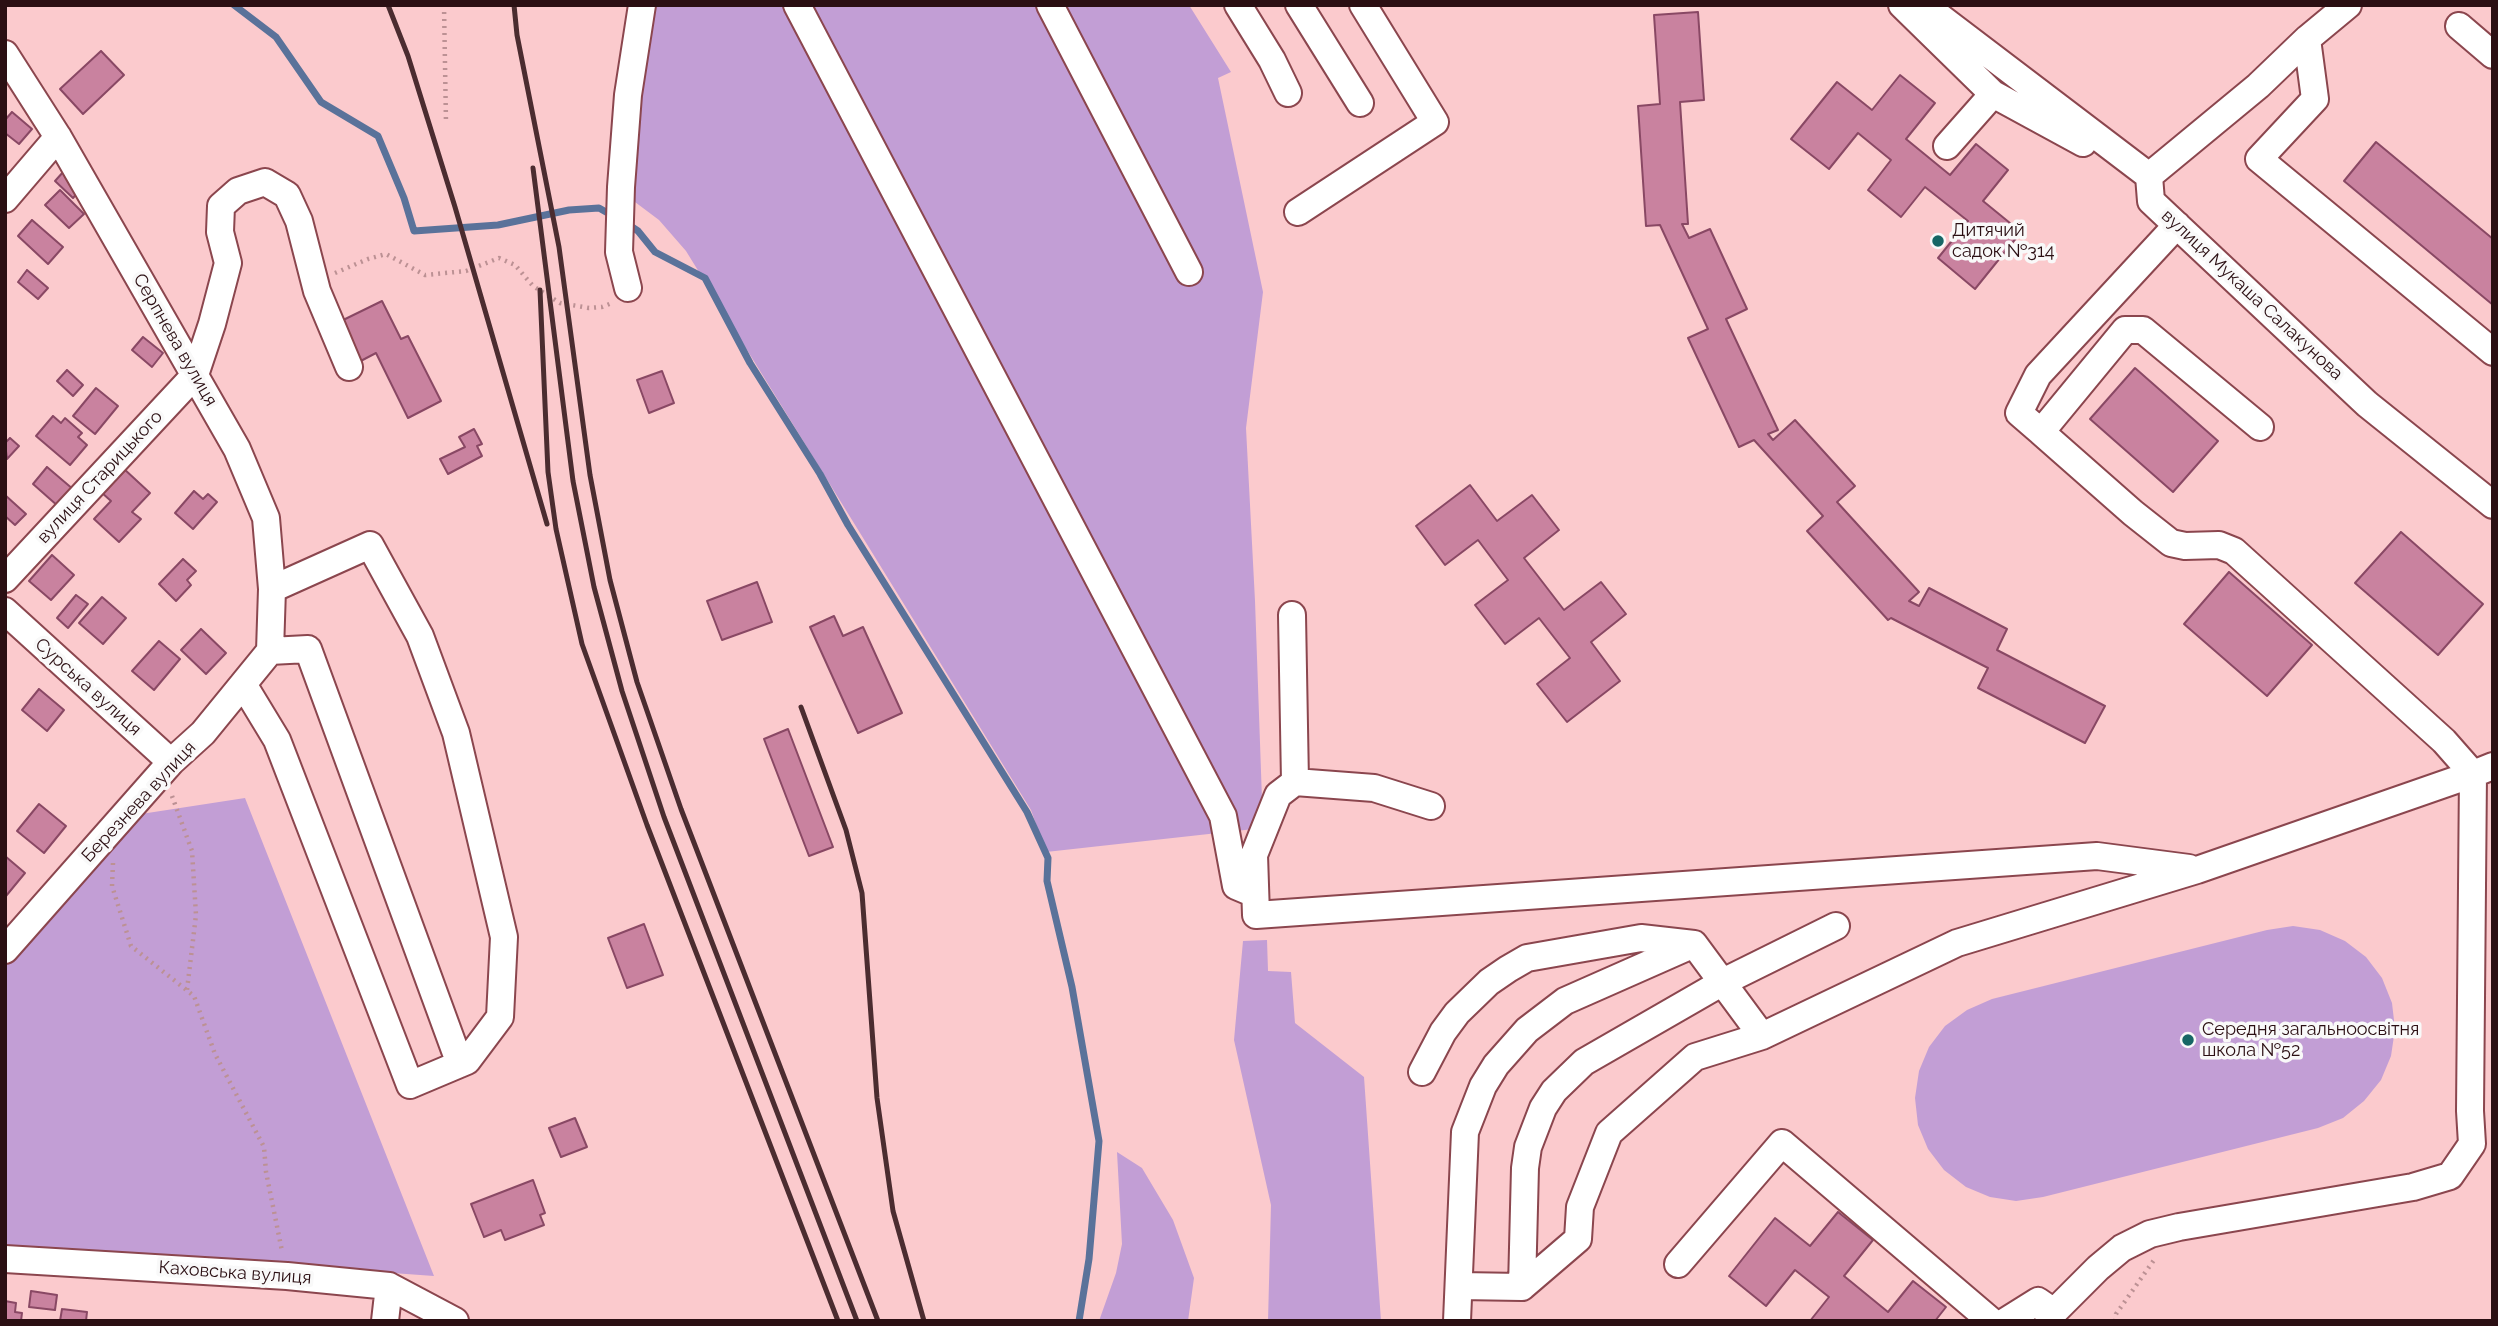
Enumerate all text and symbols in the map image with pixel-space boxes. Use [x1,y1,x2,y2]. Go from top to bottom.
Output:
street label: вулиця Мукаша Салакунова [2157,205,2347,385]
place label: Дитячий садок №314 [1952,220,2054,262]
marker: Дитячий садок №314 [1930,233,1946,249]
street label: Серпнева вулиця [128,270,222,410]
street label: вулиця Старицького [33,406,167,548]
street label: Сурська вулиця [30,634,146,740]
street label: Березнева вулиця [77,737,201,867]
place label: Середня загальноосвітня школа №52 [2202,1019,2419,1062]
marker: Середня загальноосвітня школа №52 [2180,1032,2196,1048]
street label: Каховська вулиця [158,1257,312,1289]

